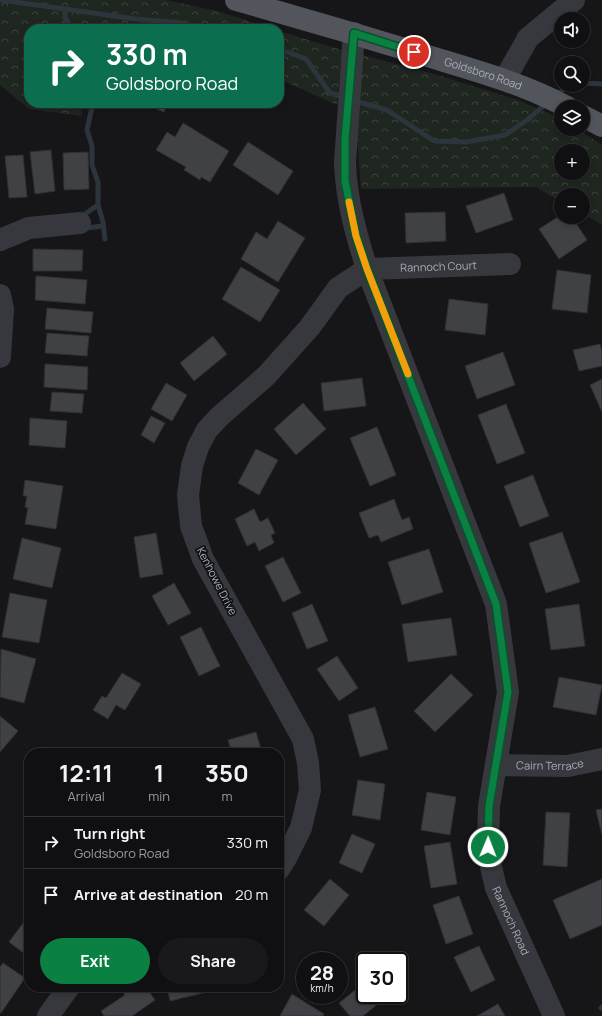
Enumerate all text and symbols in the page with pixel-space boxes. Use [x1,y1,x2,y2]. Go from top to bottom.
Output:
map controls [554,12,590,224]
button: sound [554,12,590,48]
text: 330 m [106,35,188,73]
pin [397,35,431,69]
icon: right [40,40,92,92]
icon: arrive [403,41,425,63]
street label: Goldsboro Road [443,53,524,93]
button: search [554,56,590,92]
text: Goldsboro Road [106,71,238,95]
button: layers [554,100,590,136]
button: + [554,144,590,180]
button: − [554,188,590,224]
street label: Rannoch Court [400,257,477,275]
street label: Kenhowe Drive [194,544,241,618]
street label: Cairn Terrace [516,755,585,773]
text: 12:11 [59,756,113,789]
text: 1 [154,756,164,789]
text: 350 [205,756,249,789]
text: Arrival [68,787,105,805]
text: min [148,787,170,805]
text: m [221,787,233,805]
text: Turn right [74,823,145,844]
position arrow [467,826,509,868]
icon: right [40,832,62,854]
text: 330 m [227,832,268,853]
text: Goldsboro Road [74,844,169,862]
icon: arrive [40,884,62,906]
text: Arrive at destination [74,884,223,905]
text: 20 m [235,884,268,905]
street label: Rannoch Road [489,884,533,957]
button: Exit [40,938,150,984]
button: Share [158,938,268,984]
speed limit sign: 30 [356,952,408,1004]
text: 28 [310,959,334,986]
text: km/h [310,981,334,995]

